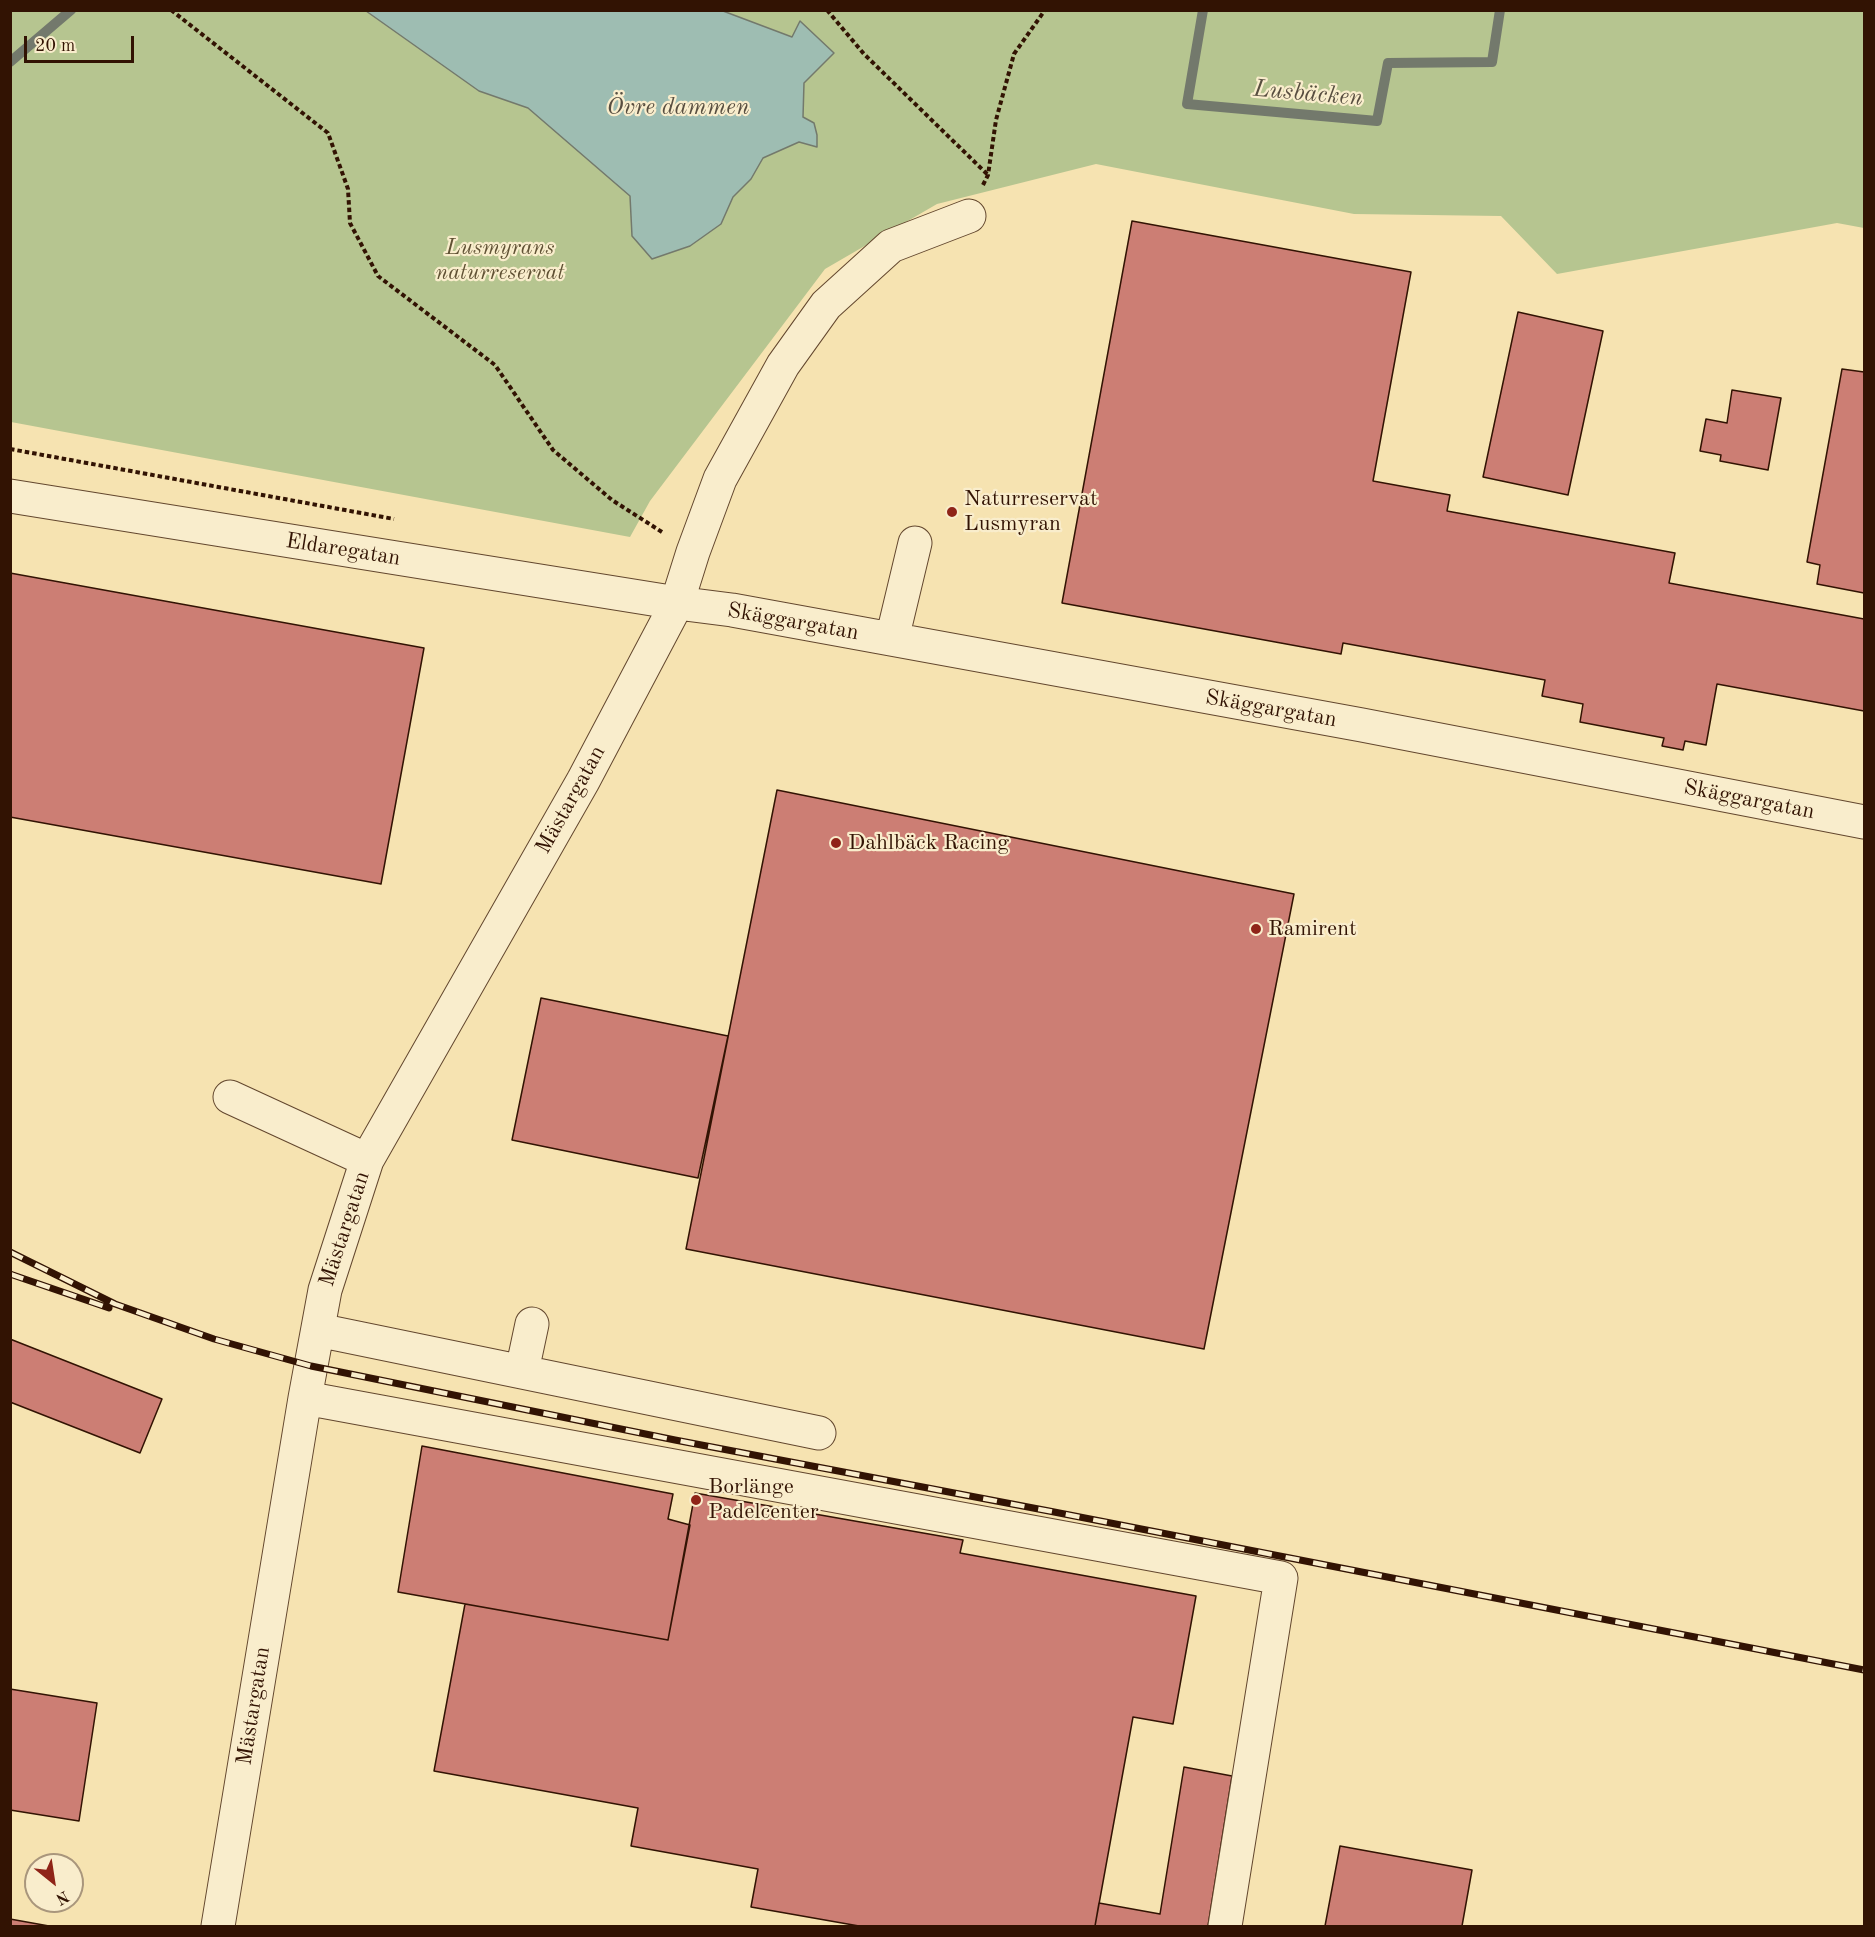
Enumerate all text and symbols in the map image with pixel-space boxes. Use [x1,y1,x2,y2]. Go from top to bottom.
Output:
scale bar [27,24,136,62]
text: 20 m [35,37,75,55]
water label: Lusbäcken [1252,75,1364,113]
water label: Övre dammen [606,94,750,122]
park label: Lusmyrans naturreservat [436,235,564,286]
place label: Naturreservat Lusmyran [964,486,1098,538]
marker: Naturreservat Lusmyran [945,505,959,519]
street label: Eldaregatan [284,528,402,572]
street label: Skäggargatan [725,597,861,647]
street label: Skäggargatan [1203,684,1339,734]
street label: Mästargatan [530,741,612,859]
street label: Skäggargatan [1681,774,1817,826]
place label: Dahlbäck Racing [848,830,1009,856]
marker: Dahlbäck Racing [829,836,843,850]
place label: Ramirent [1268,916,1357,942]
marker: Ramirent [1249,922,1263,936]
street label: Mästargatan [314,1168,376,1290]
place label: Borlänge Padelcenter [708,1474,819,1526]
marker: Borlänge Padelcenter [689,1493,703,1507]
street label: Mästargatan [232,1645,276,1767]
north arrow [24,1853,84,1913]
text: N [53,1887,71,1907]

